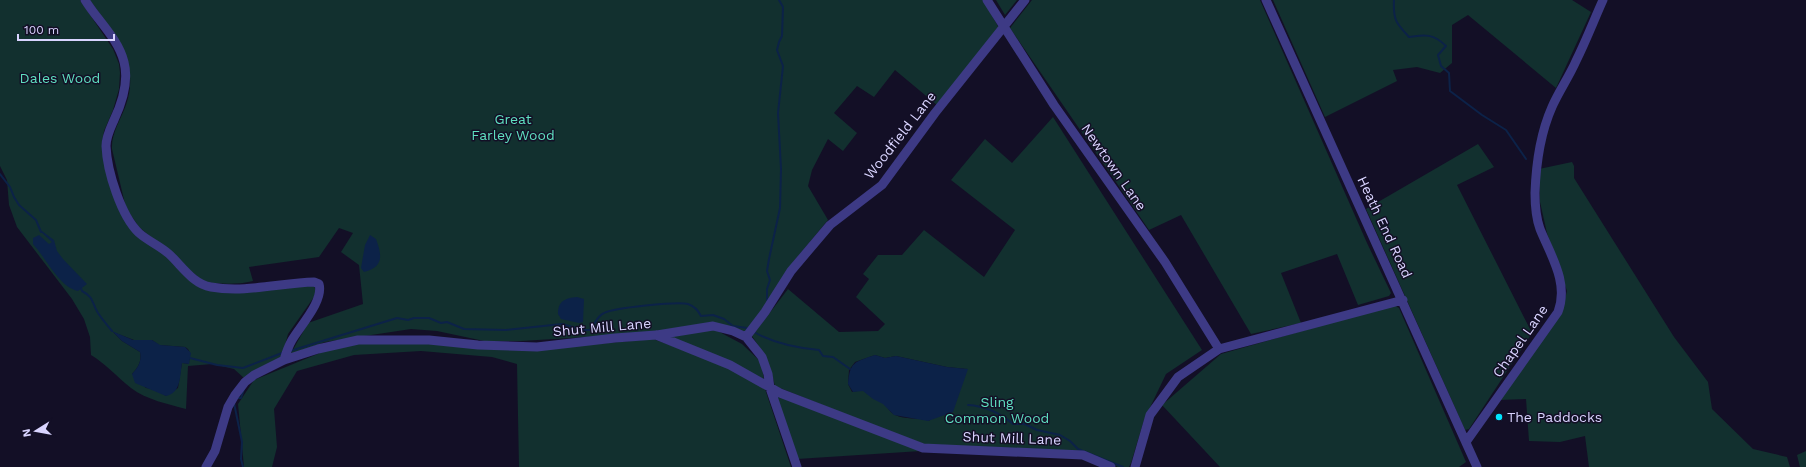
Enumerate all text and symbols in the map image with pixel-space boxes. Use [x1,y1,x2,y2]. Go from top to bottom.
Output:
scale bar [18,16,114,42]
text: 100 m [24,23,59,37]
park label: Dales Wood [20,70,100,86]
street label: Woodfield Lane [861,88,939,182]
park label: Great Farley Wood [471,111,555,143]
street label: Newtown Lane [1078,121,1150,213]
street label: Heath End Road [1354,174,1416,280]
street label: Chapel Lane [1489,302,1551,380]
street label: Shut Mill Lane [552,315,652,339]
park label: Sling Common Wood [945,394,1049,426]
place label: The Paddocks [1507,409,1602,425]
north arrow [16,411,56,451]
marker: The Paddocks [1494,412,1504,422]
text: N [20,428,34,438]
street label: Shut Mill Lane [963,428,1061,448]

